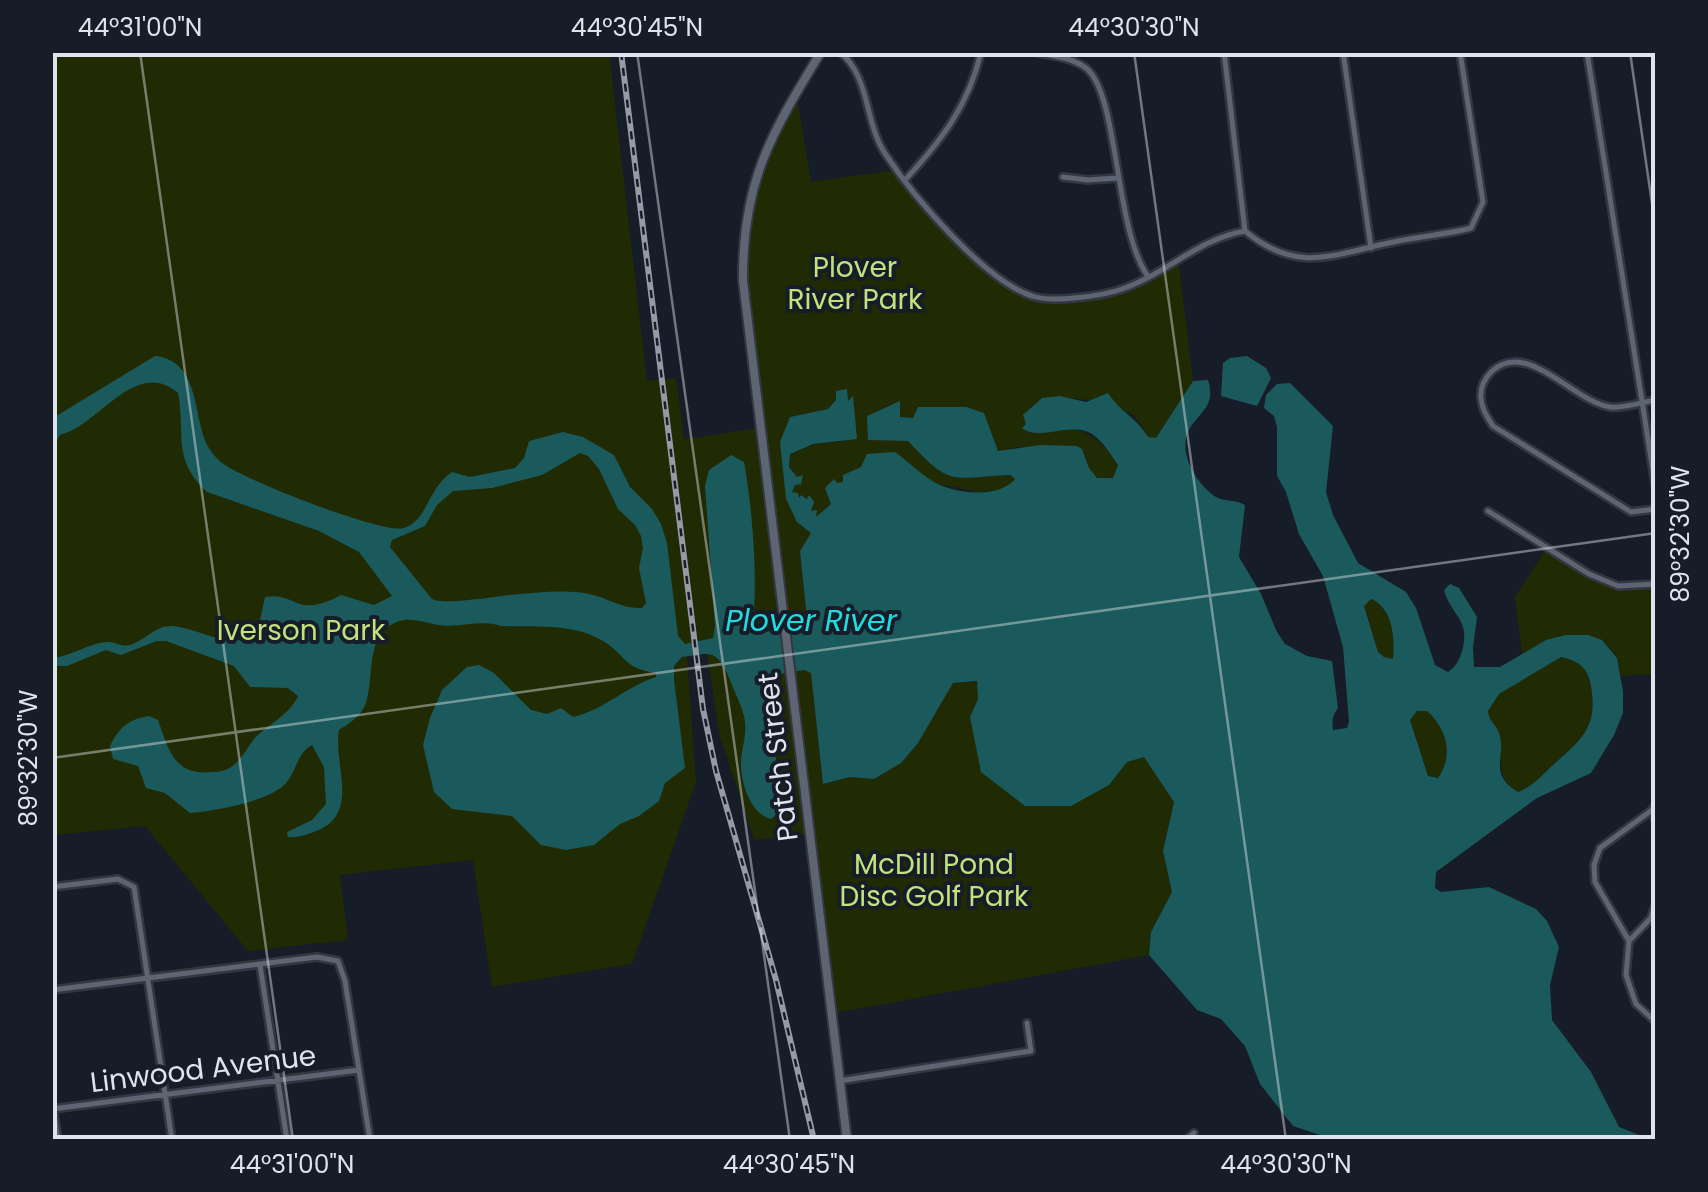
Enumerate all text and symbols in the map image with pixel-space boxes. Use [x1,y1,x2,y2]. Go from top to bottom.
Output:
text: 44°31'00"N [78,10,202,45]
text: 44°30'45"N [571,10,703,45]
text: 44°30'30"N [1068,10,1200,45]
park label: Plover River Park [788,248,923,319]
text: 89°32'30"W [1663,466,1698,602]
water label: Plover River [725,599,898,642]
park label: Iverson Park [217,611,386,650]
street label: Patch Street [748,670,808,844]
text: 89°32'30"W [11,690,46,826]
park label: McDill Pond Disc Golf Park [839,845,1029,916]
street label: Linwood Avenue [88,1036,318,1102]
text: 44°31'00"N [230,1147,354,1182]
text: 44°30'45"N [723,1147,855,1182]
text: 44°30'30"N [1220,1147,1352,1182]

